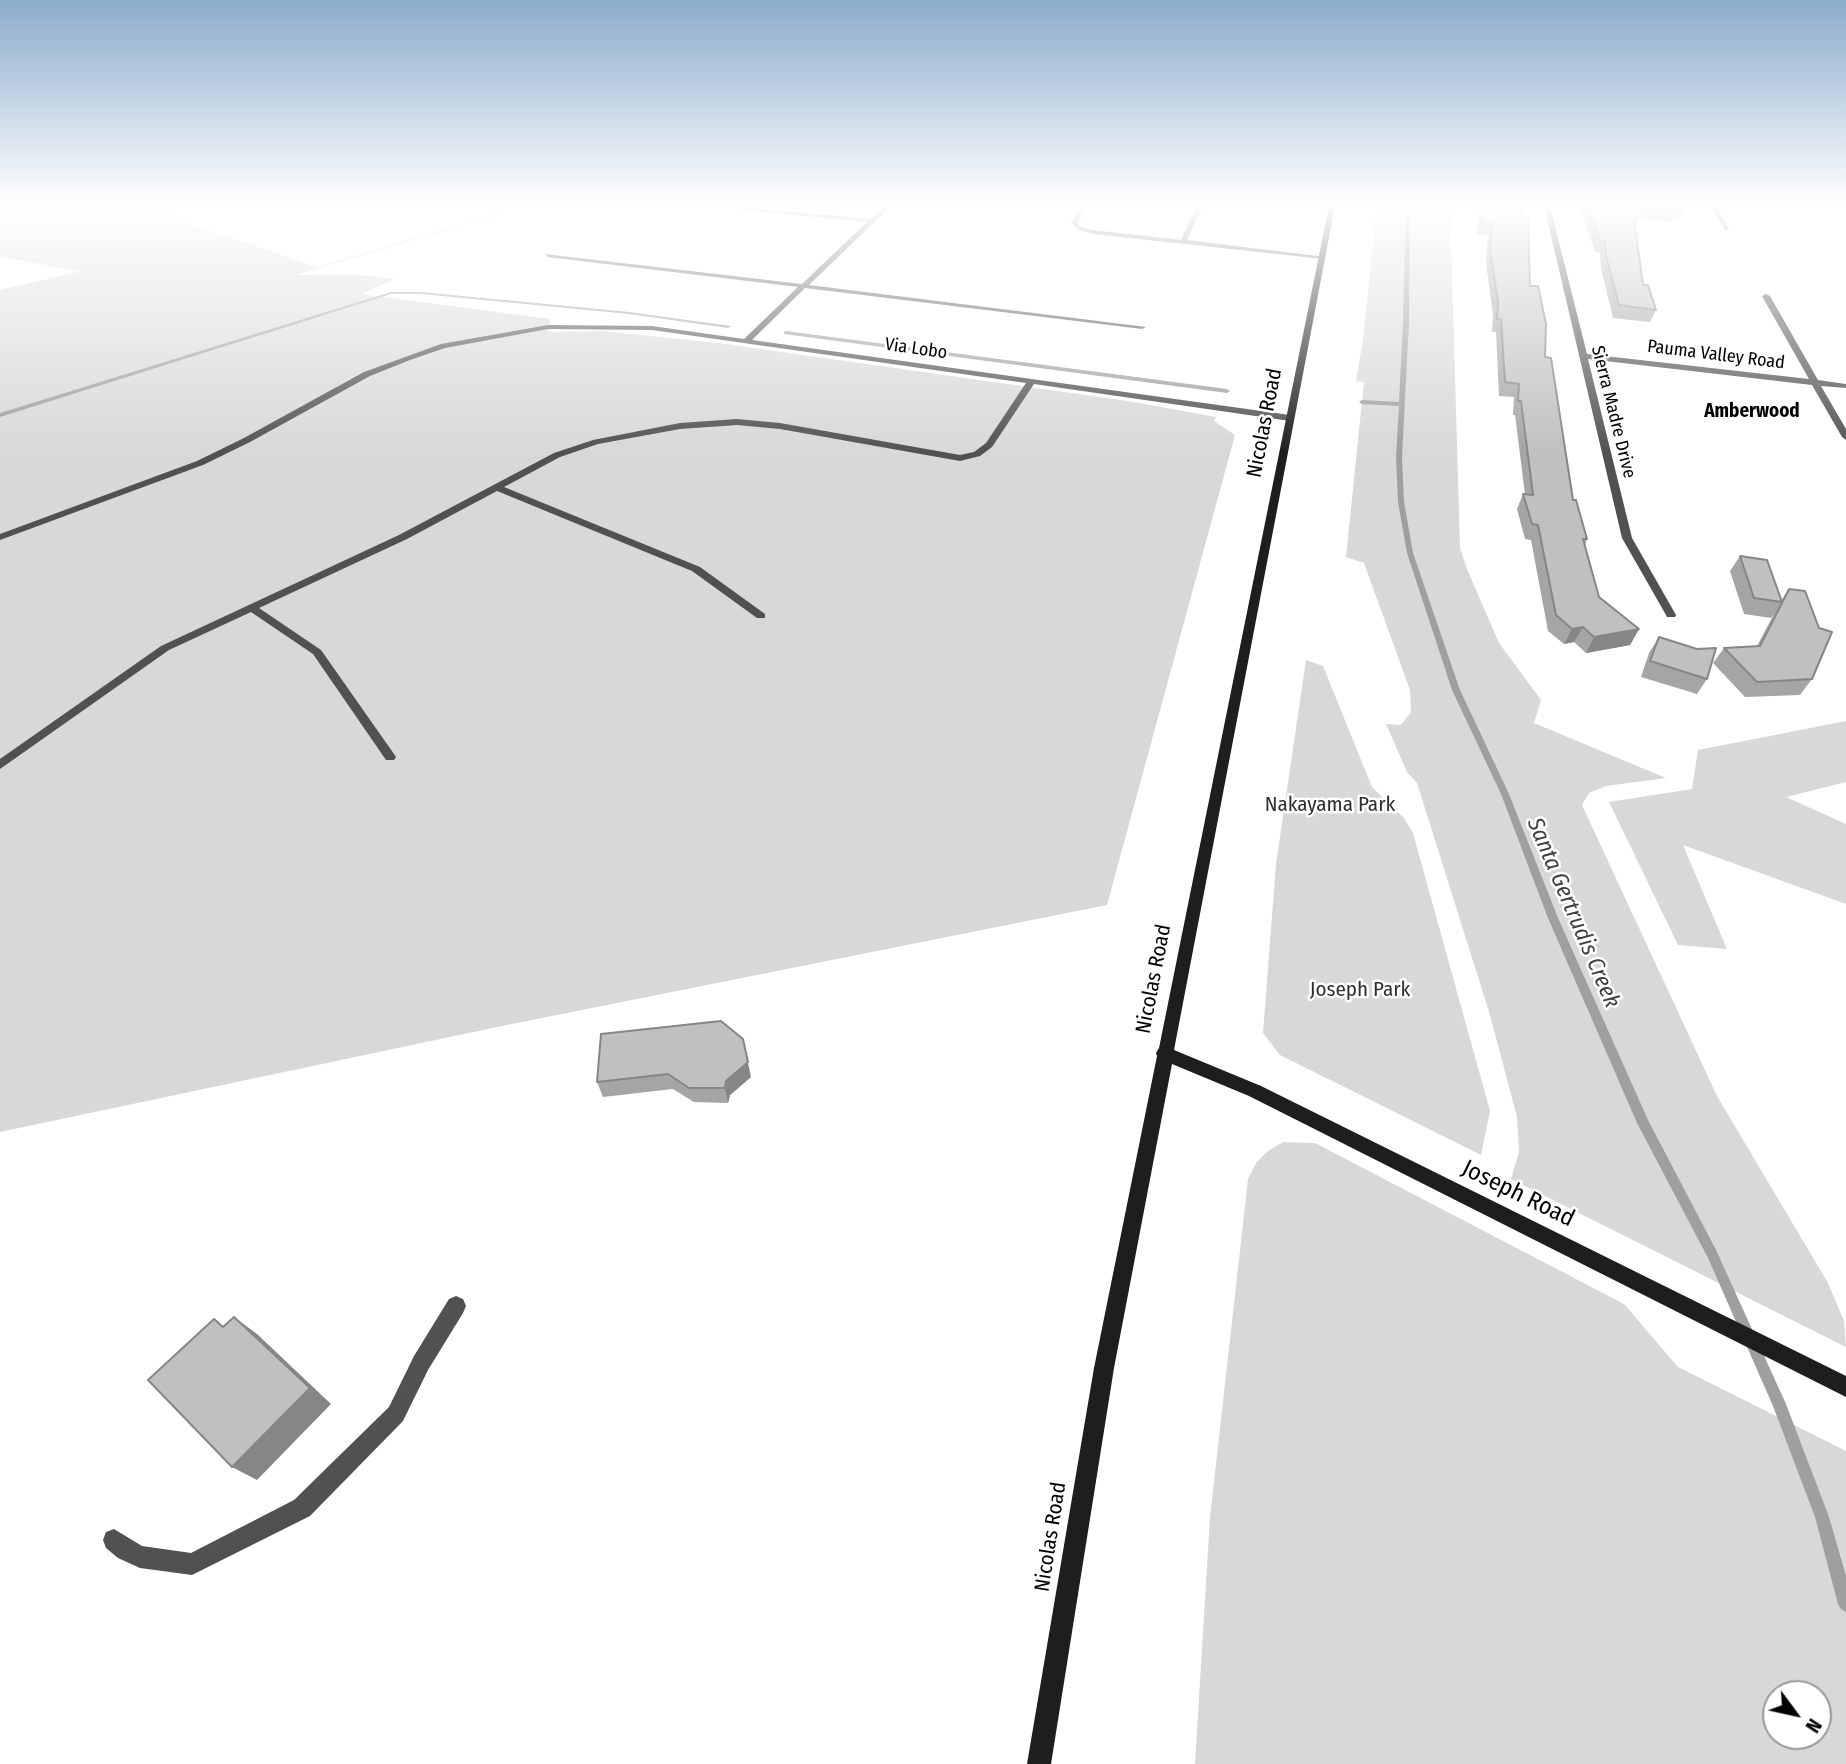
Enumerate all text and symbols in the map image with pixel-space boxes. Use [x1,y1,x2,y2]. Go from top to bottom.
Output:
street label: Via Lobo [883,334,949,364]
street label: Pauma Valley Road [1646,336,1786,374]
street label: Sierra Madre Drive [1586,344,1640,480]
street label: Nicolas Road [1242,366,1288,480]
district label: Amberwood [1704,401,1800,423]
park label: Nakayama Park [1265,792,1395,818]
water label: Santa Gertrudis Creek [1521,814,1625,1012]
street label: Nicolas Road [1131,922,1177,1036]
park label: Joseph Park [1310,977,1410,1003]
street label: Joseph Road [1457,1154,1579,1234]
street label: Nicolas Road [1030,1480,1072,1594]
north arrow [1762,1680,1832,1750]
text: N [1801,1715,1826,1737]

